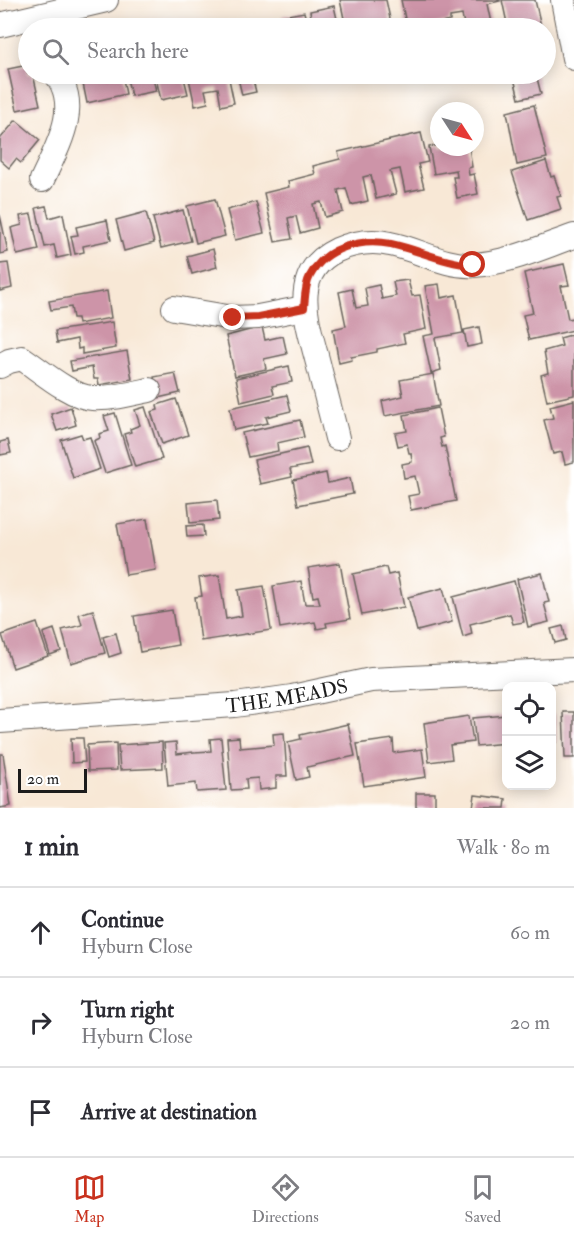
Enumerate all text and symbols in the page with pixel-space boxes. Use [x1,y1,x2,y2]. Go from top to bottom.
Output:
search box [18,18,556,84]
icon: search [39,35,72,68]
text: Search here [87,37,189,65]
north arrow [430,102,484,156]
route start [459,251,485,277]
route end [219,304,245,330]
street label: THE MEADS [225,673,350,719]
map controls [502,682,556,790]
button: locate [502,682,556,736]
button: layers [502,736,556,790]
scale bar [18,766,87,794]
text: 20 m [27,769,59,789]
text: 1 min [24,831,79,863]
text: Walk · 80 m [457,835,550,860]
text: Continue [81,906,164,934]
icon: ahead [24,916,57,949]
text: 60 m [510,920,550,945]
text: Hyburn Close [81,934,193,959]
text: Turn right [81,996,174,1024]
icon: right [24,1006,57,1039]
text: 20 m [510,1010,550,1035]
text: Hyburn Close [81,1024,193,1049]
icon: arrive [24,1096,57,1129]
text: Arrive at destination [81,1098,257,1126]
tab: Map [73,1171,106,1227]
tab: Directions [252,1171,319,1227]
tab: Saved [465,1171,501,1227]

